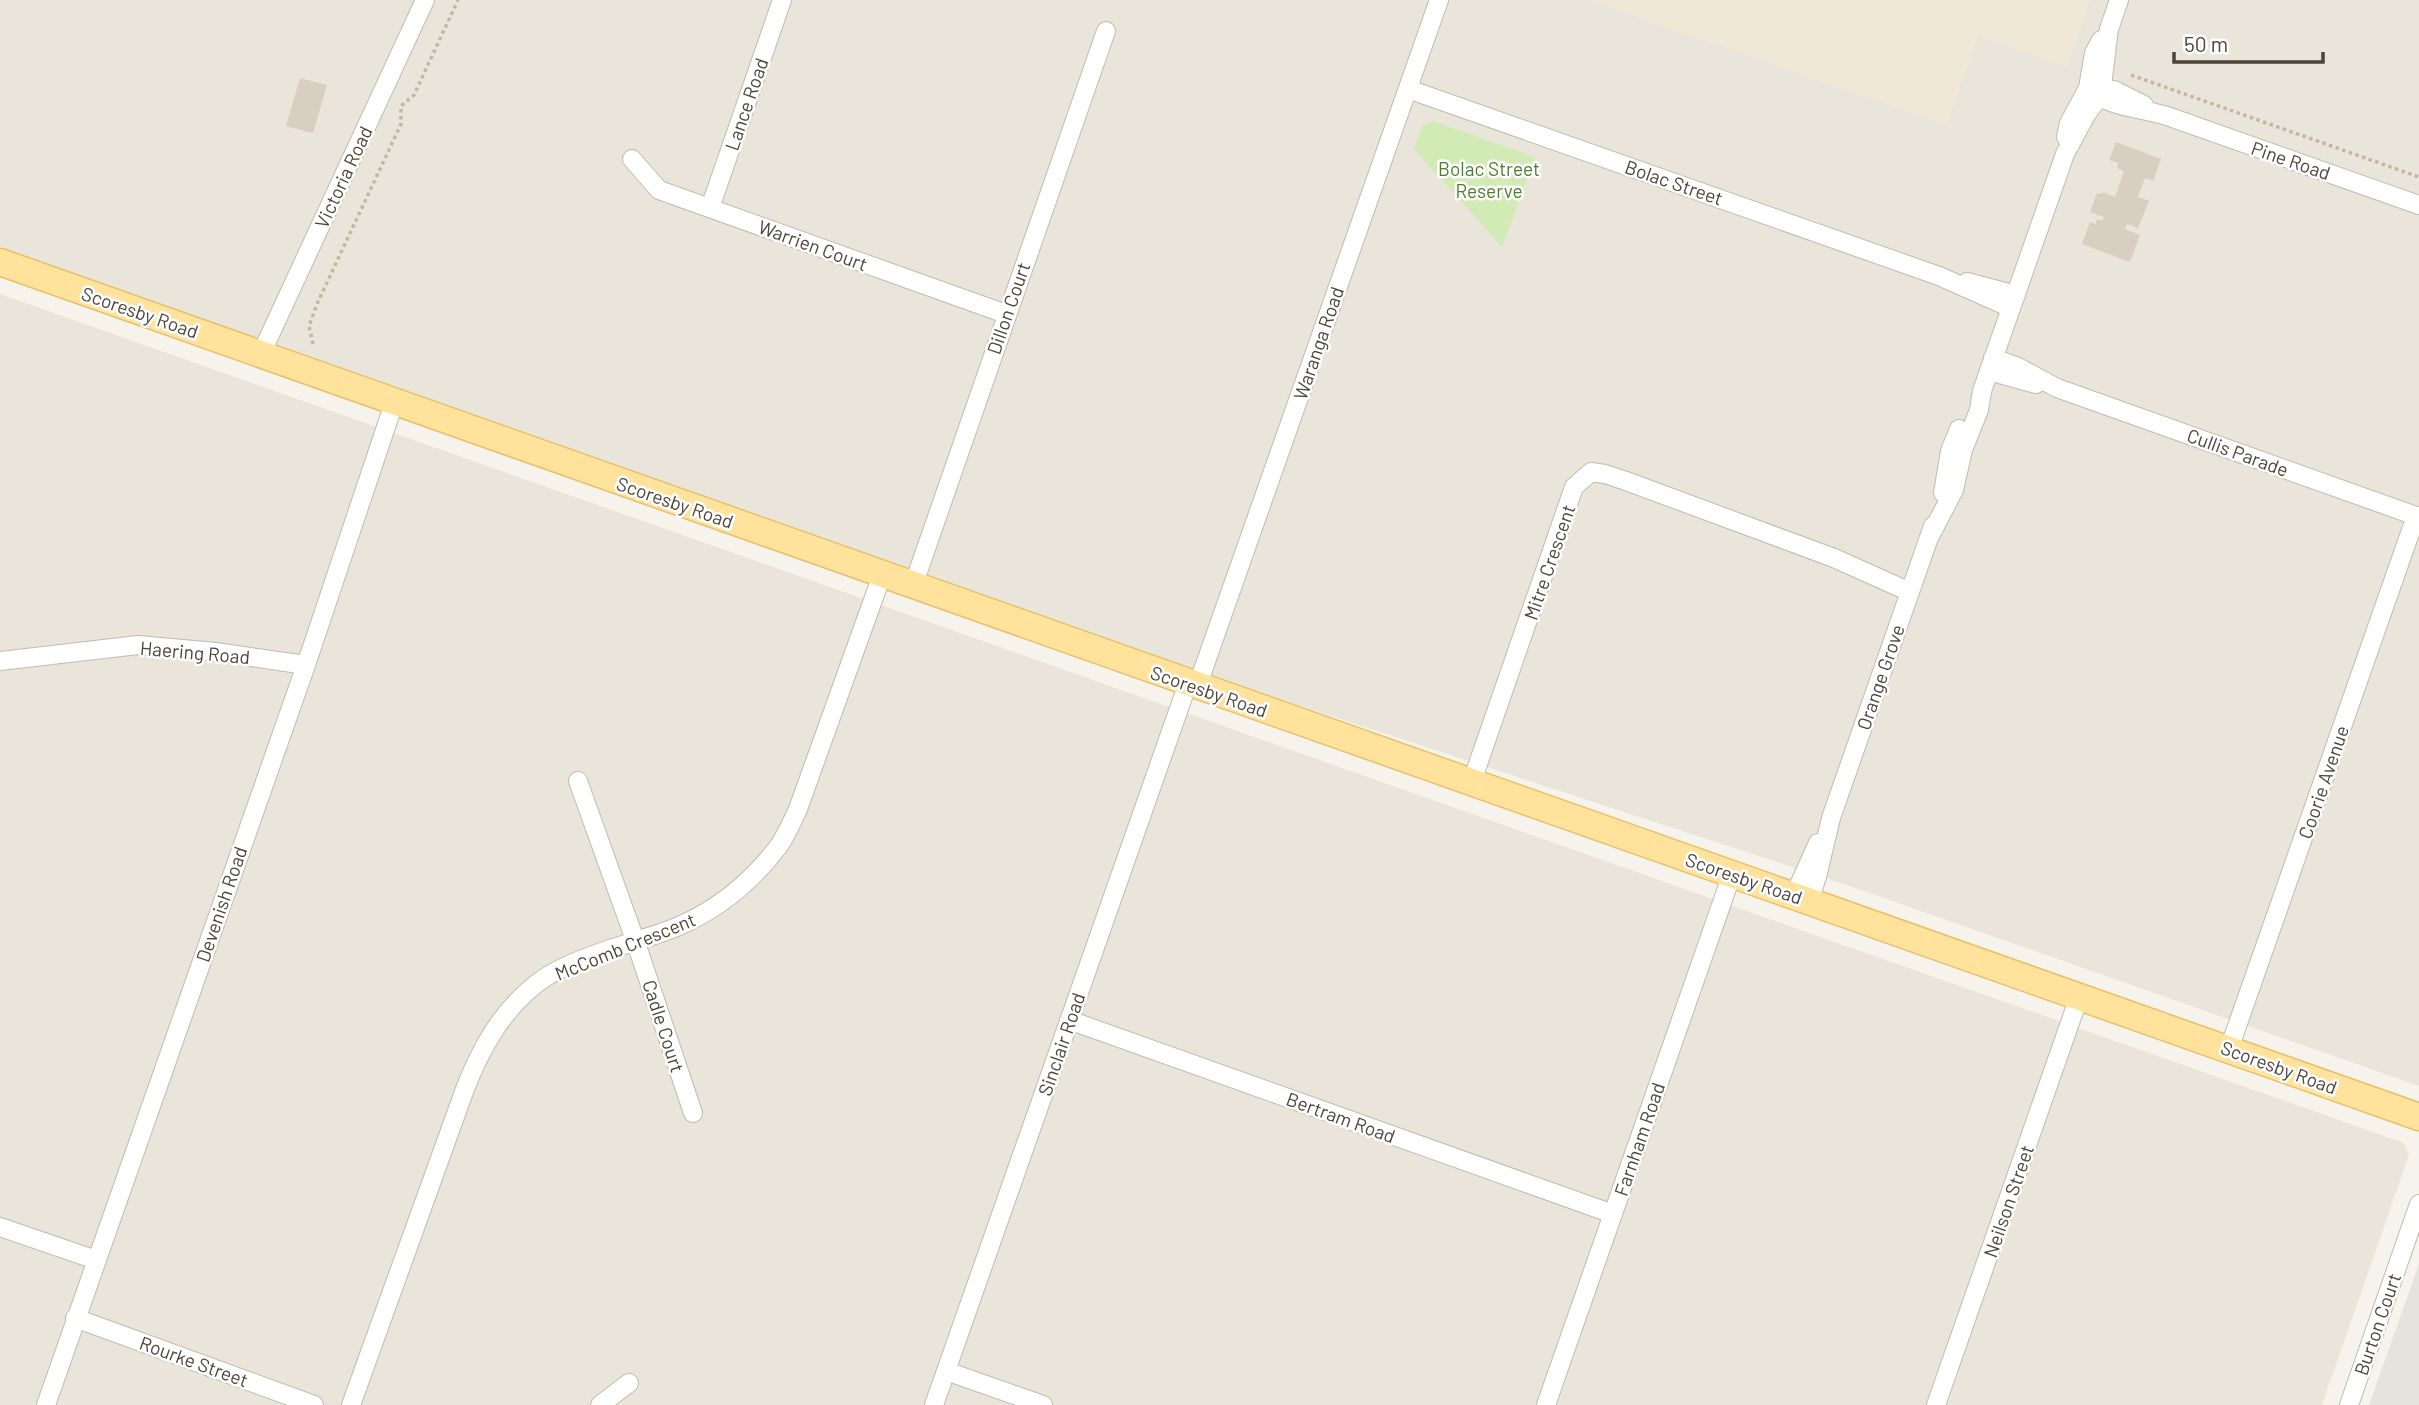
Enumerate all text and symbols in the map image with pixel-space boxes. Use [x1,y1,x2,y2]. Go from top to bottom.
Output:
scale bar [2174,21,2323,65]
text: 50 m [2184,31,2228,56]
street label: Lance Road [719,55,773,153]
street label: Victoria Road [309,122,377,232]
street label: Pine Road [2248,136,2334,184]
street label: Bolac Street [1622,155,1726,209]
park label: Bolac Street Reserve [1438,157,1540,202]
street label: Warrien Court [755,215,871,275]
street label: Dillon Court [982,259,1034,357]
street label: Scoresby Road [79,281,201,343]
street label: Waranga Road [1288,283,1348,403]
street label: Cullis Parade [2184,423,2292,481]
street label: Scoresby Road [614,471,736,533]
street label: Mitre Crescent [1518,501,1580,623]
street label: Orange Grove [1851,621,1909,733]
street label: Haering Road [139,636,251,668]
street label: Scoresby Road [1148,660,1270,722]
street label: Coorie Avenue [2293,722,2353,842]
street label: Devenish Road [190,843,252,965]
street label: Scoresby Road [1683,847,1805,909]
street label: McComb Crescent [551,907,699,985]
street label: Cadle Court [638,977,690,1075]
street label: Sinclair Road [1033,989,1089,1099]
street label: Scoresby Road [2218,1035,2340,1099]
street label: Farnham Road [1609,1079,1669,1199]
street label: Bertram Road [1283,1087,1399,1147]
street label: Neilson Street [1978,1142,2038,1260]
street label: Burton Court [2349,1270,2405,1378]
street label: Rourke Street [137,1331,251,1391]

